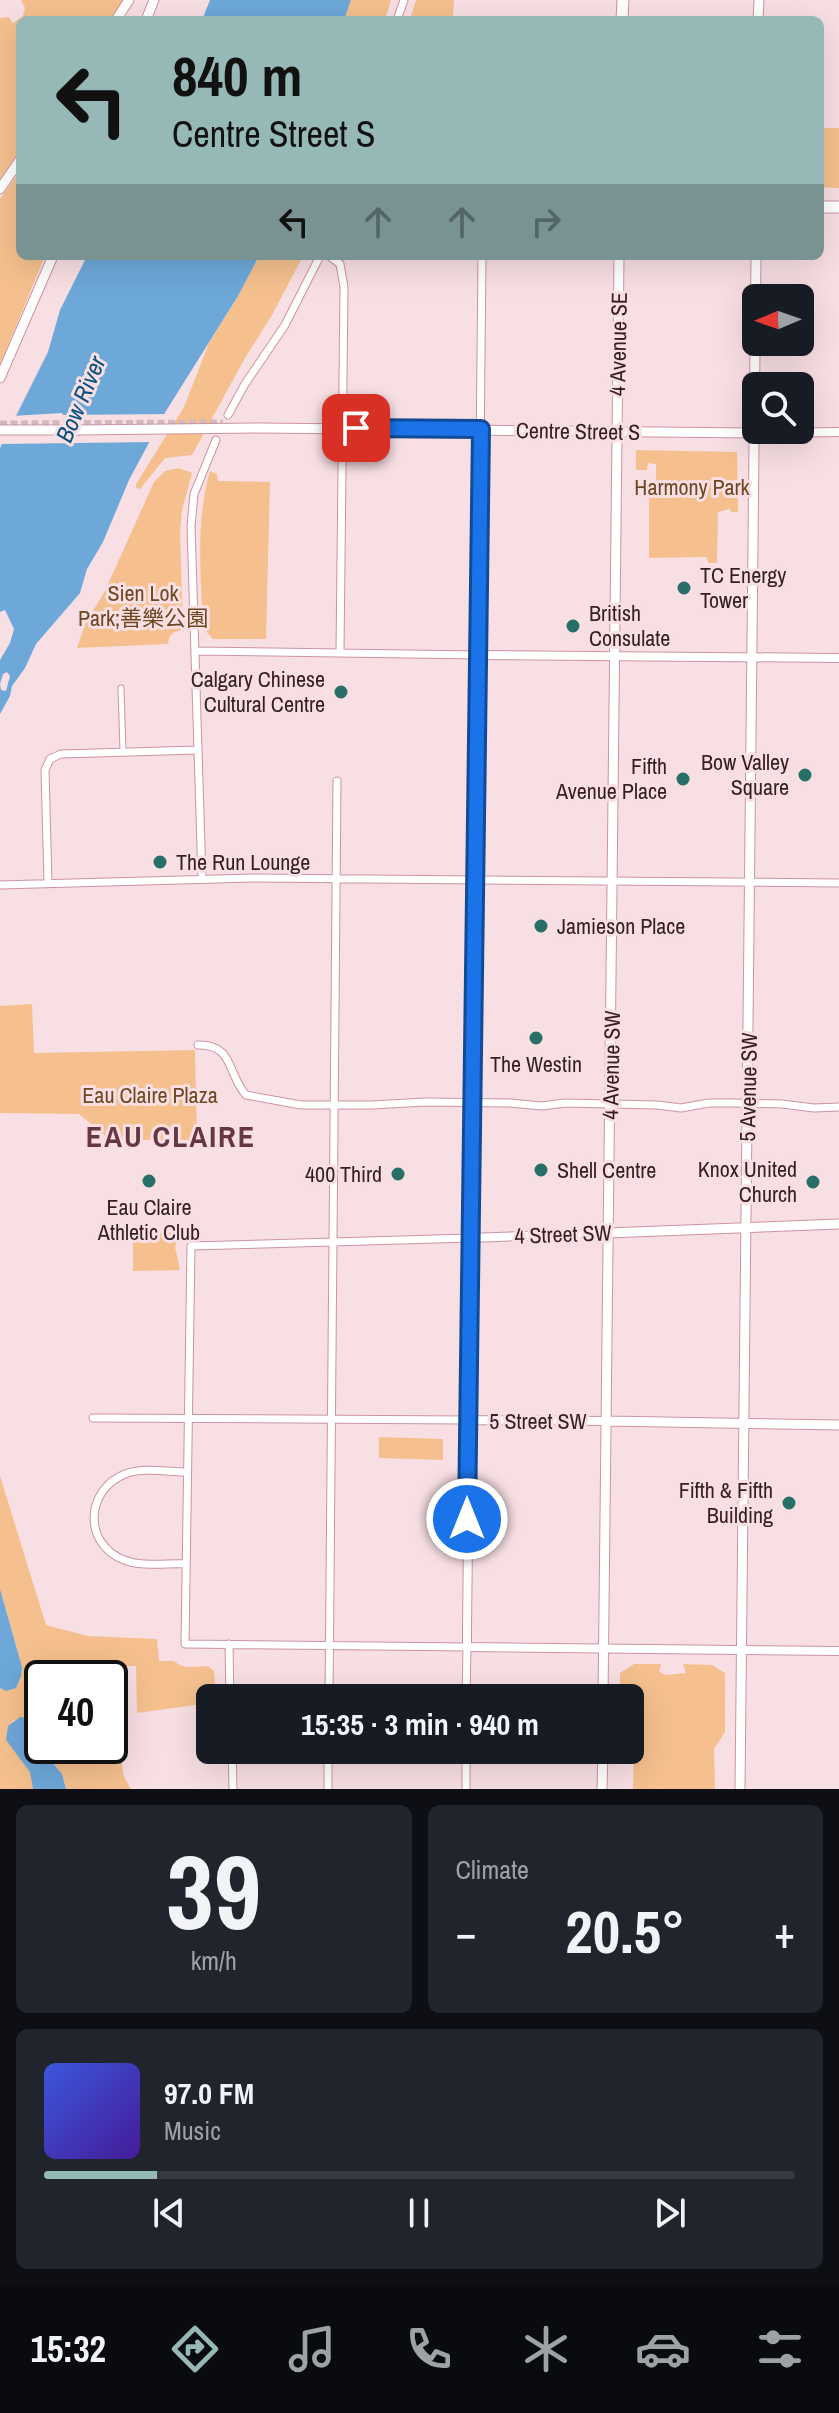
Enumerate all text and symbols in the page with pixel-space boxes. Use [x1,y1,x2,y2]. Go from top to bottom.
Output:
text: 840 m [172,38,302,113]
icon: left [40,48,144,152]
text: Centre Street S [172,110,375,158]
icon: left [272,200,316,244]
icon: ahead [356,200,400,244]
icon: ahead [440,200,484,244]
icon: right [524,200,568,244]
north arrow [742,284,814,356]
map controls [742,284,814,444]
street label: 4 Avenue SE [602,292,634,396]
water label: Bow River [48,350,113,447]
button: search [742,372,814,444]
pin [322,394,390,462]
icon: arrive [334,406,378,450]
street label: Centre Street S [516,415,640,447]
park label: Harmony Park [634,472,751,502]
place label: TC Energy Tower [700,560,786,615]
park label: Sien Lok Park;善樂公園 [78,578,208,633]
marker: TC Energy Tower [675,579,693,597]
place label: British Consulate [589,598,670,653]
marker: British Consulate [564,617,582,635]
place label: Calgary Chinese Cultural Centre [191,664,325,719]
marker: Calgary Chinese Cultural Centre [332,683,350,701]
place label: Bow Valley Square [701,747,789,802]
place label: Fifth Avenue Place [555,751,667,806]
marker: Bow Valley Square [796,766,814,784]
marker: Fifth Avenue Place [674,770,692,788]
place label: The Run Lounge [176,847,310,877]
marker: The Run Lounge [151,853,169,871]
place label: Jamieson Place [557,911,685,941]
marker: Jamieson Place [532,917,550,935]
street label: 4 Avenue SW [595,1010,627,1120]
marker: The Westin [527,1029,545,1047]
street label: 5 Avenue SW [732,1032,764,1142]
place label: The Westin [490,1049,582,1079]
park label: Eau Claire Plaza [82,1080,218,1110]
district label: EAU CLAIRE [86,1116,256,1156]
place label: Knox United Church [698,1154,797,1209]
place label: Shell Centre [557,1155,656,1185]
place label: 400 Third [305,1159,382,1189]
marker: Shell Centre [532,1161,550,1179]
marker: 400 Third [389,1165,407,1183]
marker: Eau Claire Athletic Club [140,1172,158,1190]
marker: Knox United Church [804,1173,822,1191]
place label: Eau Claire Athletic Club [97,1192,200,1247]
street label: 4 Street SW [514,1217,612,1251]
street label: 5 Street SW [489,1406,587,1436]
place label: Fifth & Fifth Building [679,1475,773,1530]
position arrow [425,1477,509,1561]
marker: Fifth & Fifth Building [780,1494,798,1512]
speed limit sign: 40 [24,1660,128,1764]
text: 15:35 · 3 min · 940 m [301,1704,539,1744]
text: 39 [166,1821,261,1961]
text: Climate [456,1852,529,1887]
text: 20.5° [565,1891,685,1972]
text: − [456,1902,477,1962]
text: + [774,1902,795,1962]
text: km/h [191,1943,237,1978]
text: 97.0 FM [164,2073,254,2113]
text: Music [164,2113,221,2148]
icon: previous [147,2191,191,2235]
icon: pause [397,2191,441,2235]
icon: next [648,2191,692,2235]
icon: directions [167,2321,223,2377]
icon: music [284,2321,340,2377]
icon: phone [401,2321,457,2377]
icon: climate [518,2321,574,2377]
icon: car [635,2321,691,2377]
icon: filters [752,2321,808,2377]
text: 15:32 [31,2325,106,2373]

